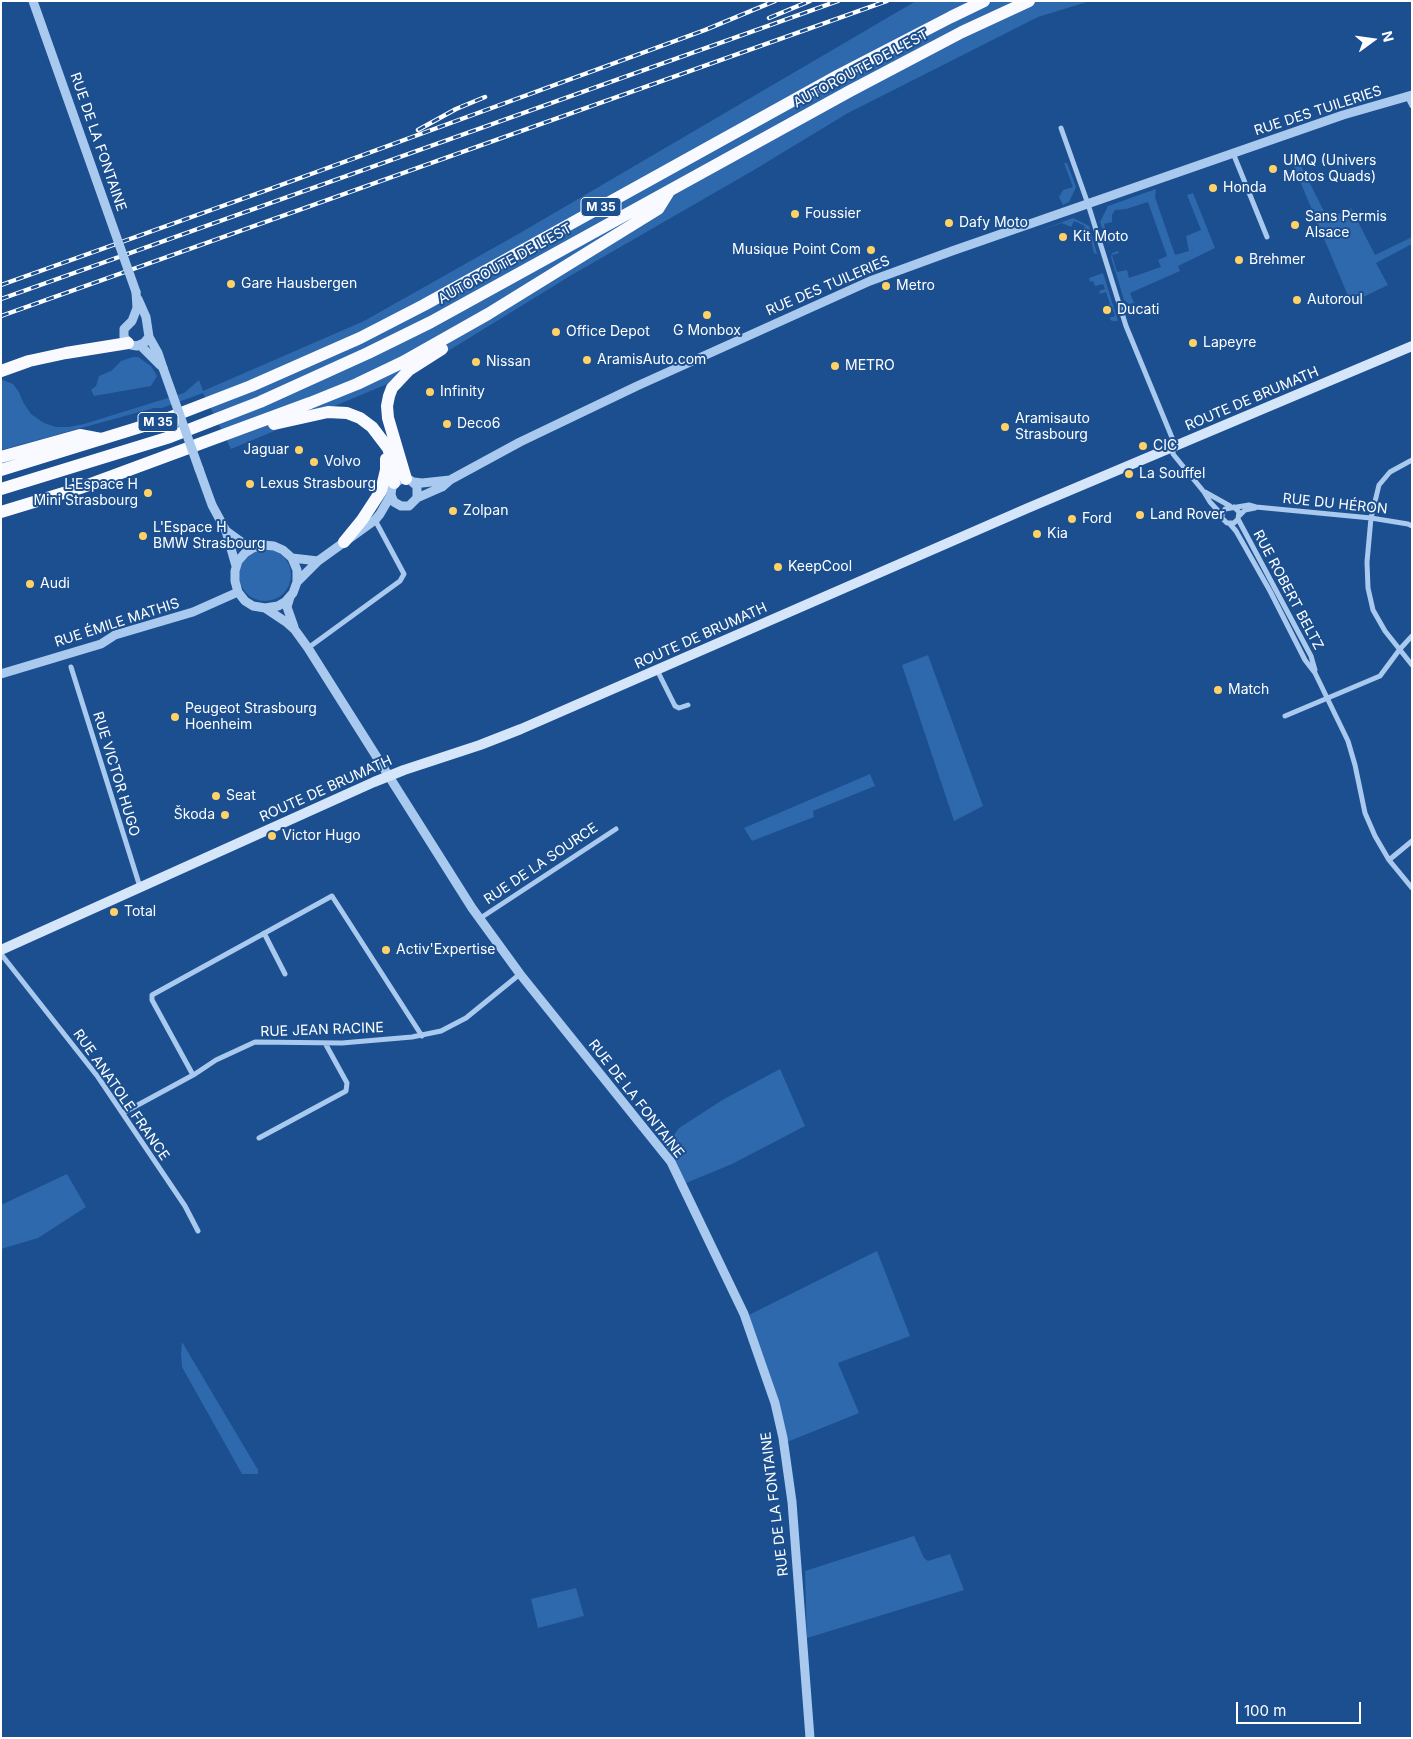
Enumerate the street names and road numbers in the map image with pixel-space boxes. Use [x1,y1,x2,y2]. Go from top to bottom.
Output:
street label: AUTOROUTE DE L’EST [791,26,931,112]
street label: RUE DE LA FONTAINE [66,70,130,214]
street label: RUE DES TUILERIES [1252,82,1384,140]
road number: M 35 [581,198,621,216]
street label: AUTOROUTE DE L’EST [435,220,575,308]
street label: RUE DES TUILERIES [764,252,892,320]
street label: ROUTE DE BRUMATH [1183,363,1321,435]
road number: M 35 [138,412,178,432]
street label: RUE DU HÉRON [1282,490,1388,518]
street label: RUE ROBERT BELTZ [1249,527,1327,653]
street label: RUE ÉMILE MATHIS [53,595,181,651]
street label: ROUTE DE BRUMATH [632,599,770,673]
street label: RUE VICTOR HUGO [89,710,143,838]
street label: ROUTE DE BRUMATH [257,752,395,826]
street label: RUE DE LA SOURCE [481,820,601,908]
street label: RUE JEAN RACINE [260,1019,384,1041]
street label: RUE ANATOLE FRANCE [69,1026,173,1164]
street label: RUE DE LA FONTAINE [585,1037,687,1161]
street label: RUE DE LA FONTAINE [758,1431,792,1577]

